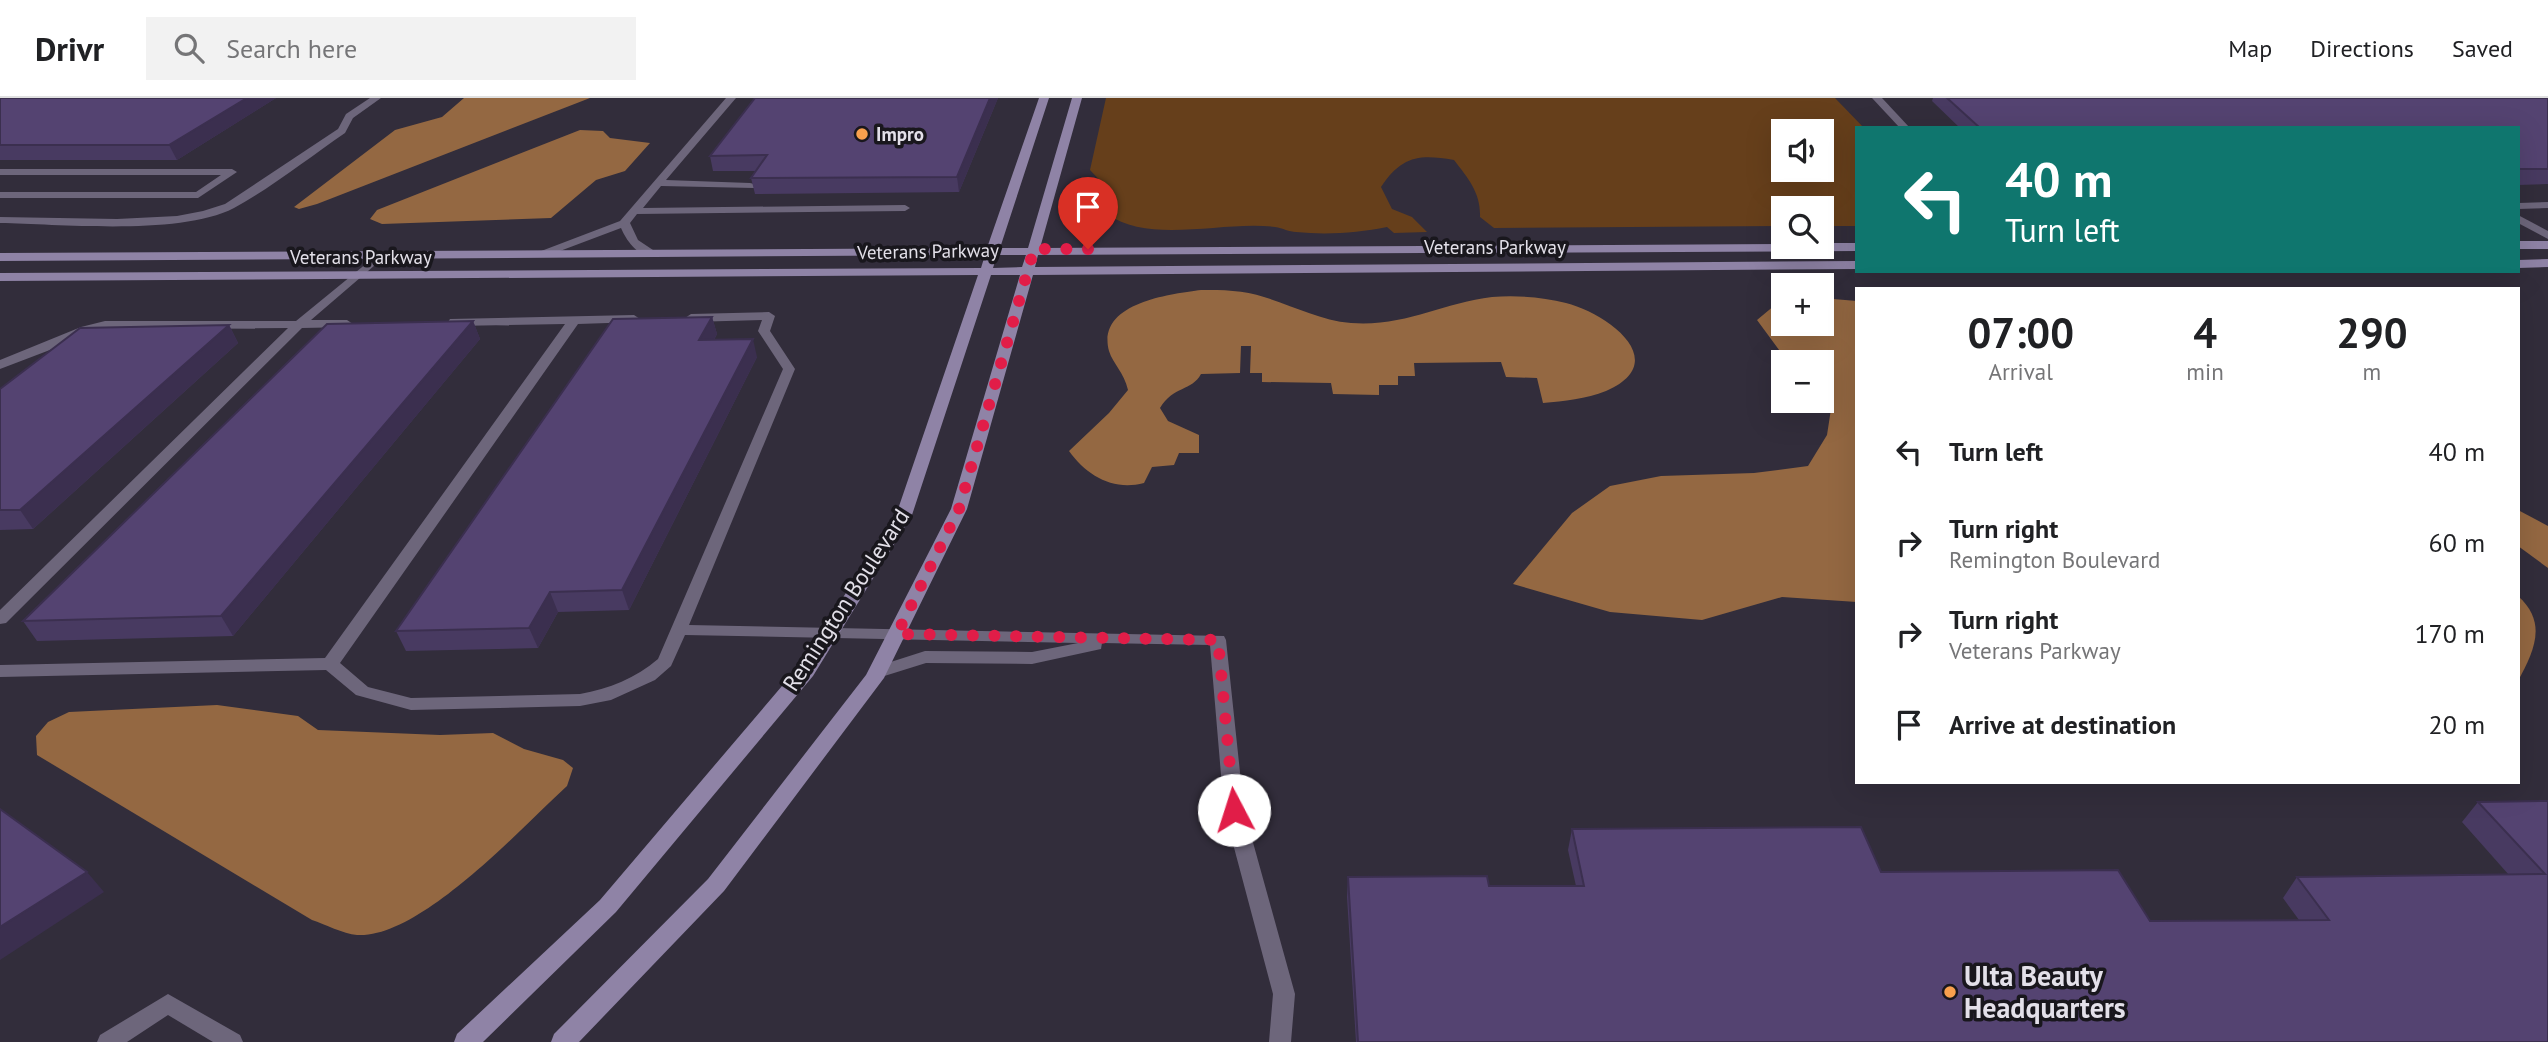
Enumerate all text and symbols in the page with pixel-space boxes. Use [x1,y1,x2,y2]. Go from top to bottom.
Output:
search box [146,17,636,80]
text: Drivr [35,27,104,70]
icon: search [170,29,208,67]
text: Search here [226,32,357,65]
text: Map [2228,33,2272,64]
text: Directions [2310,33,2414,64]
text: Saved [2452,33,2513,64]
map controls [1771,119,1834,413]
button: sound [1771,119,1834,182]
place label: Impro [876,122,924,146]
marker: Impro [854,126,870,142]
text: 40 m [2005,147,2112,211]
icon: left [1890,154,1981,245]
pin [1058,177,1118,249]
icon: arrive [1069,188,1107,226]
button: search [1771,196,1834,259]
text: Turn left [2005,209,2120,251]
street label: Veterans Parkway [1423,235,1566,259]
street label: Veterans Parkway [856,238,999,264]
street label: Veterans Parkway [289,245,432,269]
button: + [1771,273,1834,336]
text: 07:00 [1967,305,2074,360]
text: 4 [2193,305,2217,360]
text: 290 [2336,305,2408,360]
button: − [1771,350,1834,413]
text: Arrival [1988,357,2053,386]
text: min [2186,357,2224,386]
text: m [2363,357,2381,386]
icon: left [1890,433,1928,471]
text: Turn left [1949,435,2043,468]
text: 40 m [2429,435,2485,468]
street label: Remington Boulevard [776,503,915,696]
text: Turn right [1949,512,2058,545]
icon: right [1890,524,1928,562]
text: 60 m [2429,526,2485,559]
text: Remington Boulevard [1949,545,2160,574]
text: Turn right [1949,603,2058,636]
icon: right [1890,615,1928,653]
text: 170 m [2414,617,2485,650]
text: Veterans Parkway [1949,636,2121,665]
icon: arrive [1890,706,1928,744]
text: Arrive at destination [1949,708,2176,741]
text: 20 m [2429,708,2485,741]
position arrow [1197,773,1271,847]
place label: Ulta Beauty Headquarters [1964,957,2126,1026]
marker: Ulta Beauty Headquarters [1942,984,1958,1000]

